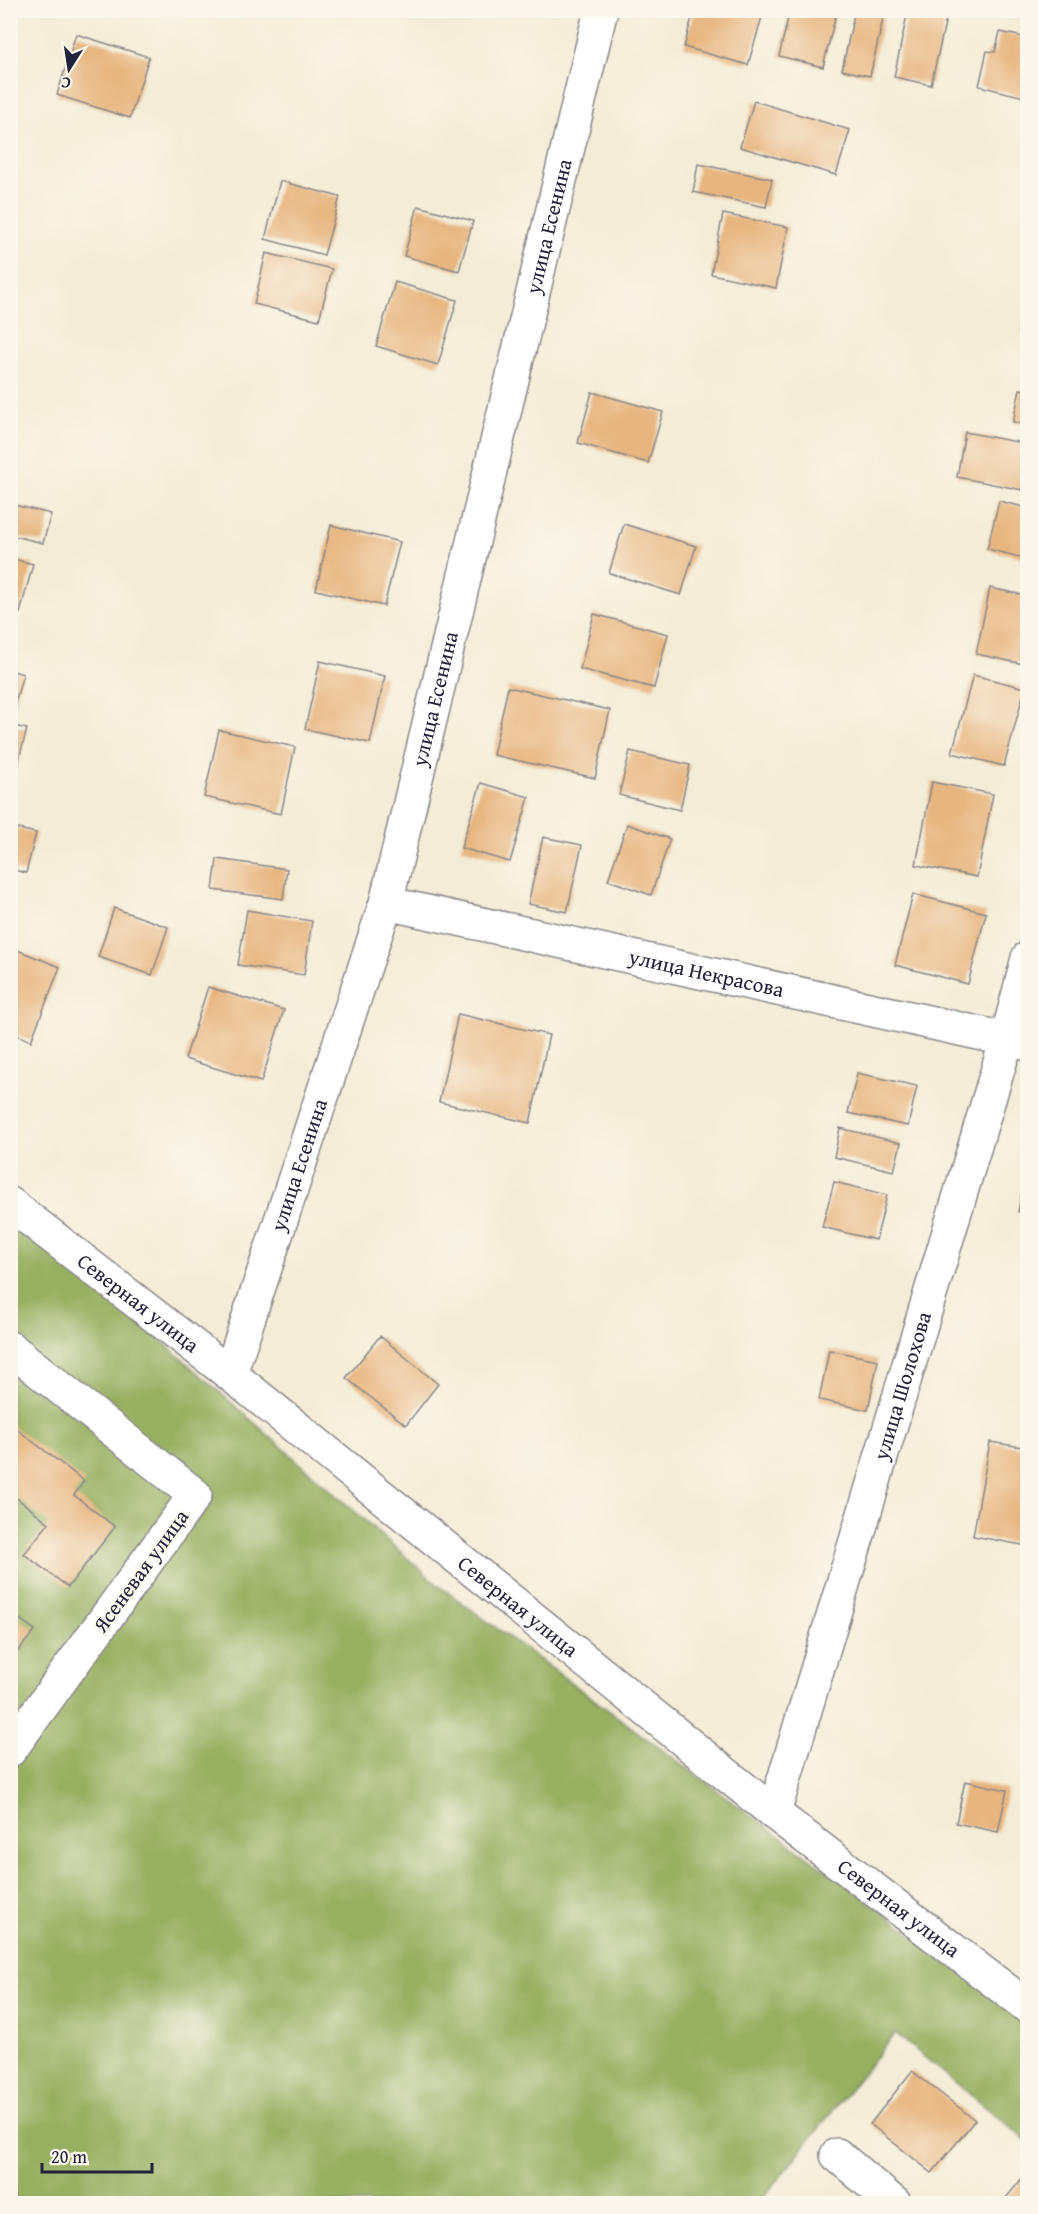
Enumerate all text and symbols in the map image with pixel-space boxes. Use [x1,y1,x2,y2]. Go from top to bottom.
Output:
north arrow [39,39,99,99]
text: С [59,71,73,96]
street label: улица Есенина [517,156,580,298]
street label: улица Есенина [403,628,466,771]
street label: улица Некрасова [625,941,787,1005]
street label: улица Есенина [262,1095,335,1236]
street label: Северная улица [71,1245,206,1360]
street label: улица Шолохова [865,1308,939,1465]
street label: Ясеневая улица [85,1503,196,1640]
street label: Северная улица [451,1548,585,1664]
street label: Северная улица [831,1851,967,1965]
scale bar [42,2136,152,2174]
text: 20 m [51,2143,87,2170]

